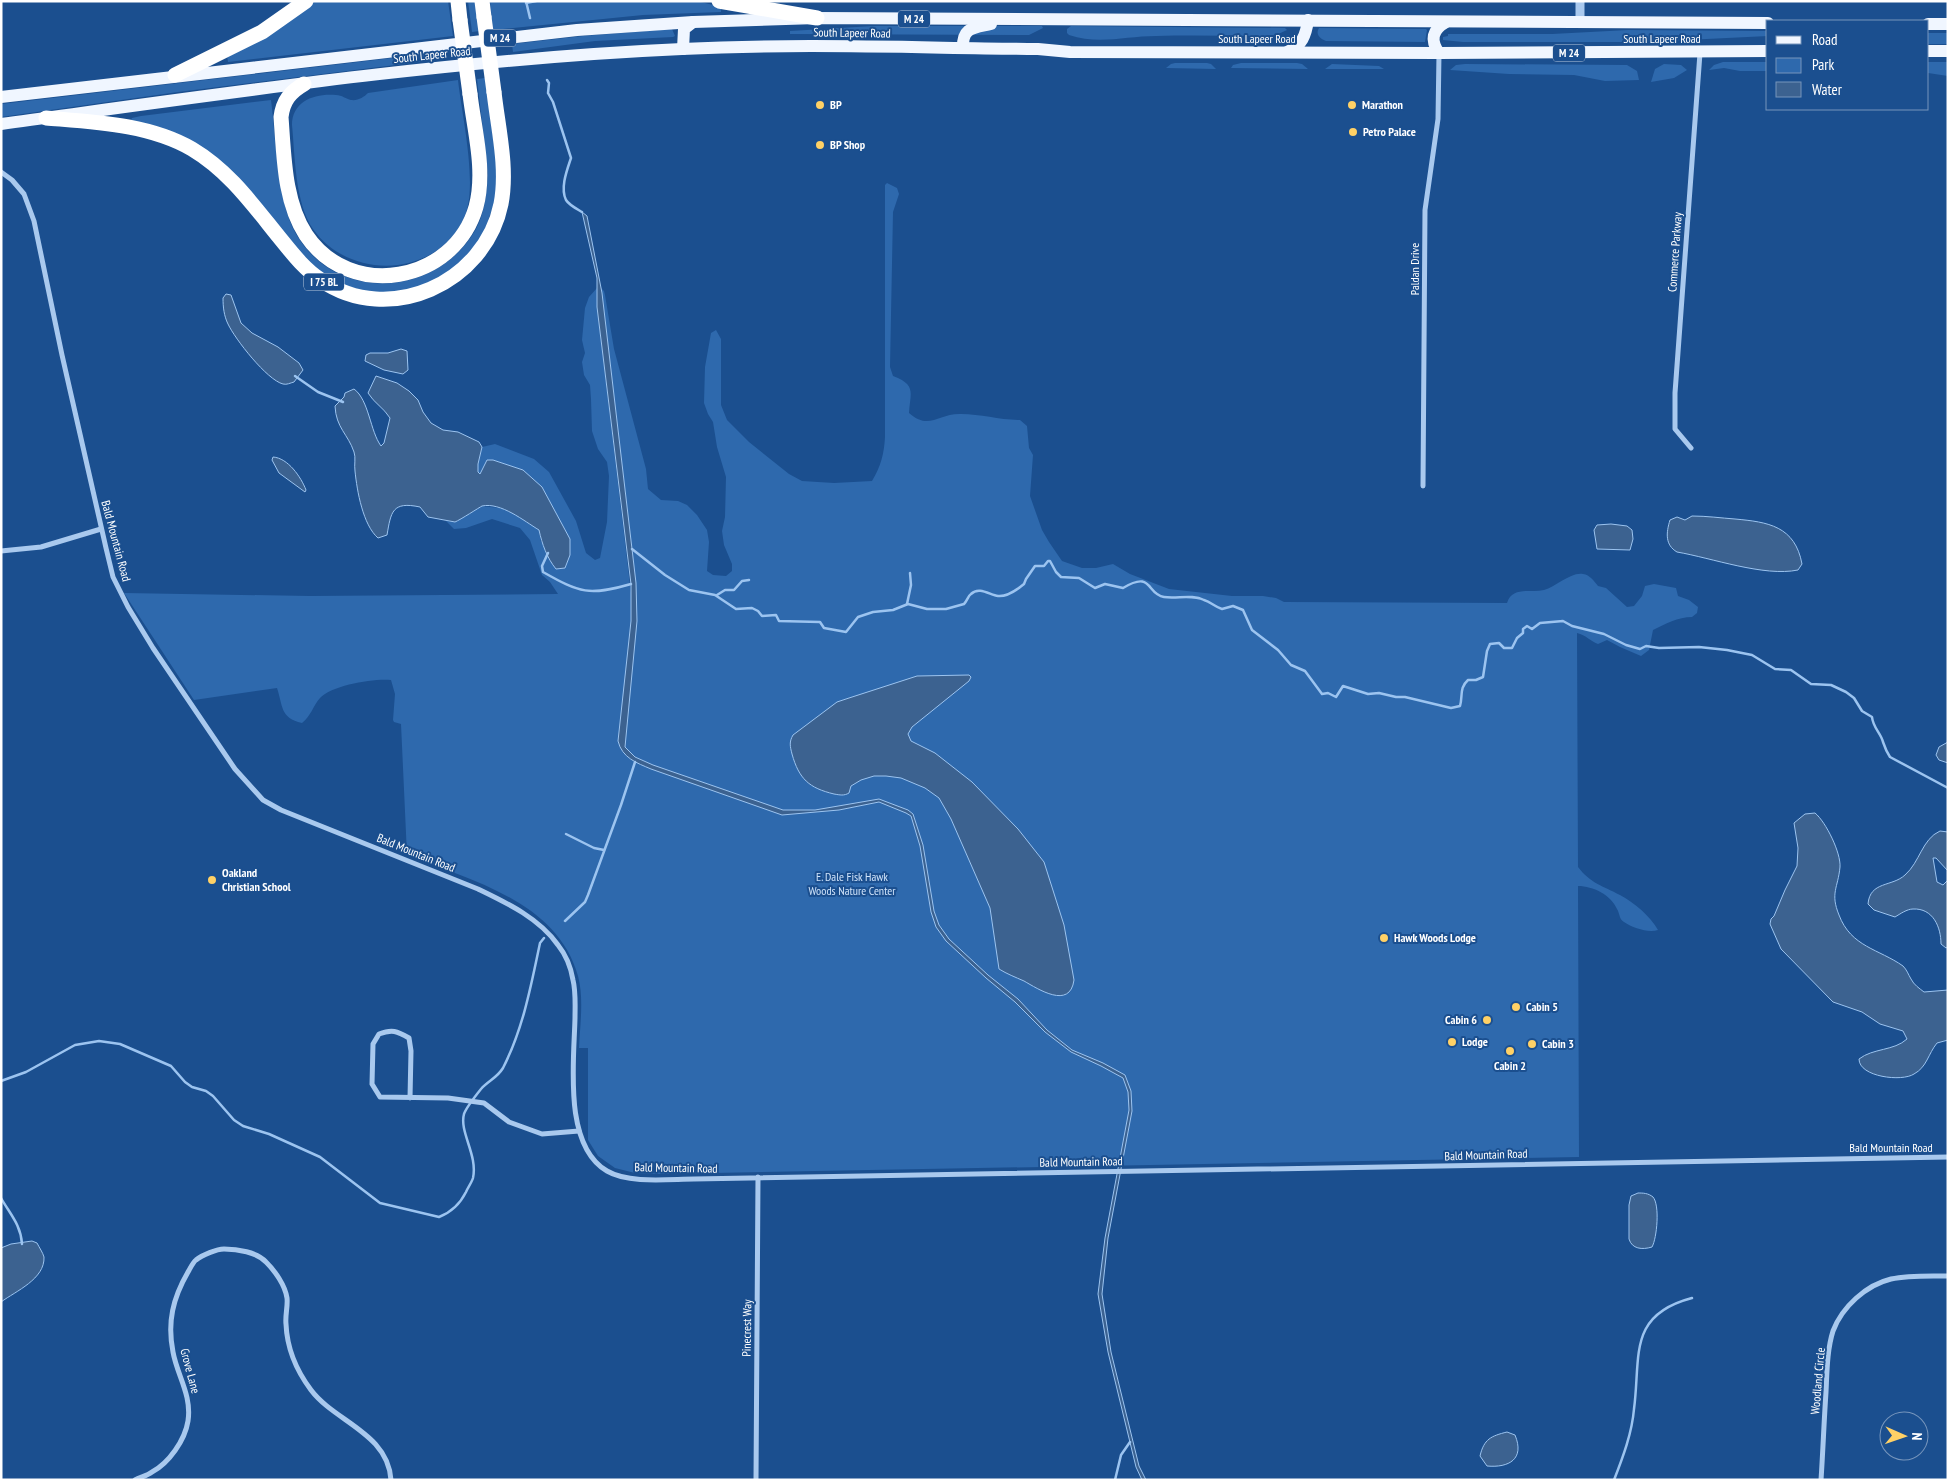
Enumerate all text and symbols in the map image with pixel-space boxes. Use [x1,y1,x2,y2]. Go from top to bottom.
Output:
road number: M 24 [898,10,930,28]
legend [1766,20,1929,110]
street label: South Lapeer Road [813,24,891,41]
road number: M 24 [484,29,516,46]
text: Road [1812,30,1838,49]
street label: South Lapeer Road [1218,31,1296,46]
street label: South Lapeer Road [1623,31,1701,46]
street label: South Lapeer Road [393,43,471,66]
road number: M 24 [1553,44,1585,62]
text: Park [1812,55,1834,74]
text: Water [1812,80,1843,99]
place label: BP [830,97,842,112]
place label: Marathon [1362,97,1403,112]
marker: BP [814,99,826,111]
marker: Marathon [1346,99,1358,111]
place label: Petro Palace [1363,124,1416,139]
marker: Petro Palace [1347,126,1359,138]
place label: BP Shop [830,137,866,152]
marker: BP Shop [814,139,826,151]
street label: Commerce Parkway [1664,211,1685,292]
street label: Paldan Drive [1407,243,1422,295]
road number: I 75 BL [304,274,344,290]
street label: Bald Mountain Road [98,499,135,583]
street label: Bald Mountain Road [375,830,458,875]
place label: Oakland Christian School [222,865,291,894]
park label: E. Dale Fisk Hawk Woods Nature Center [808,869,896,898]
marker: Oakland Christian School [206,874,218,886]
place label: Hawk Woods Lodge [1394,930,1476,945]
marker: Hawk Woods Lodge [1378,932,1390,944]
place label: Cabin 5 [1526,999,1558,1014]
marker: Cabin 5 [1510,1001,1522,1013]
place label: Cabin 6 [1445,1012,1477,1027]
marker: Cabin 6 [1481,1014,1493,1026]
place label: Lodge [1462,1034,1488,1049]
marker: Lodge [1446,1036,1458,1048]
place label: Cabin 3 [1542,1036,1574,1051]
marker: Cabin 3 [1526,1038,1538,1050]
marker: Cabin 2 [1504,1045,1516,1057]
place label: Cabin 2 [1494,1058,1526,1073]
street label: Bald Mountain Road [1849,1140,1933,1155]
street label: Bald Mountain Road [1444,1146,1528,1163]
street label: Bald Mountain Road [1039,1153,1123,1170]
street label: Bald Mountain Road [634,1159,718,1176]
street label: Pinecrest Way [739,1299,755,1357]
street label: Grove Lane [177,1347,204,1395]
street label: Woodland Circle [1807,1347,1828,1415]
north arrow [1879,1411,1929,1461]
text: N [1908,1432,1926,1441]

